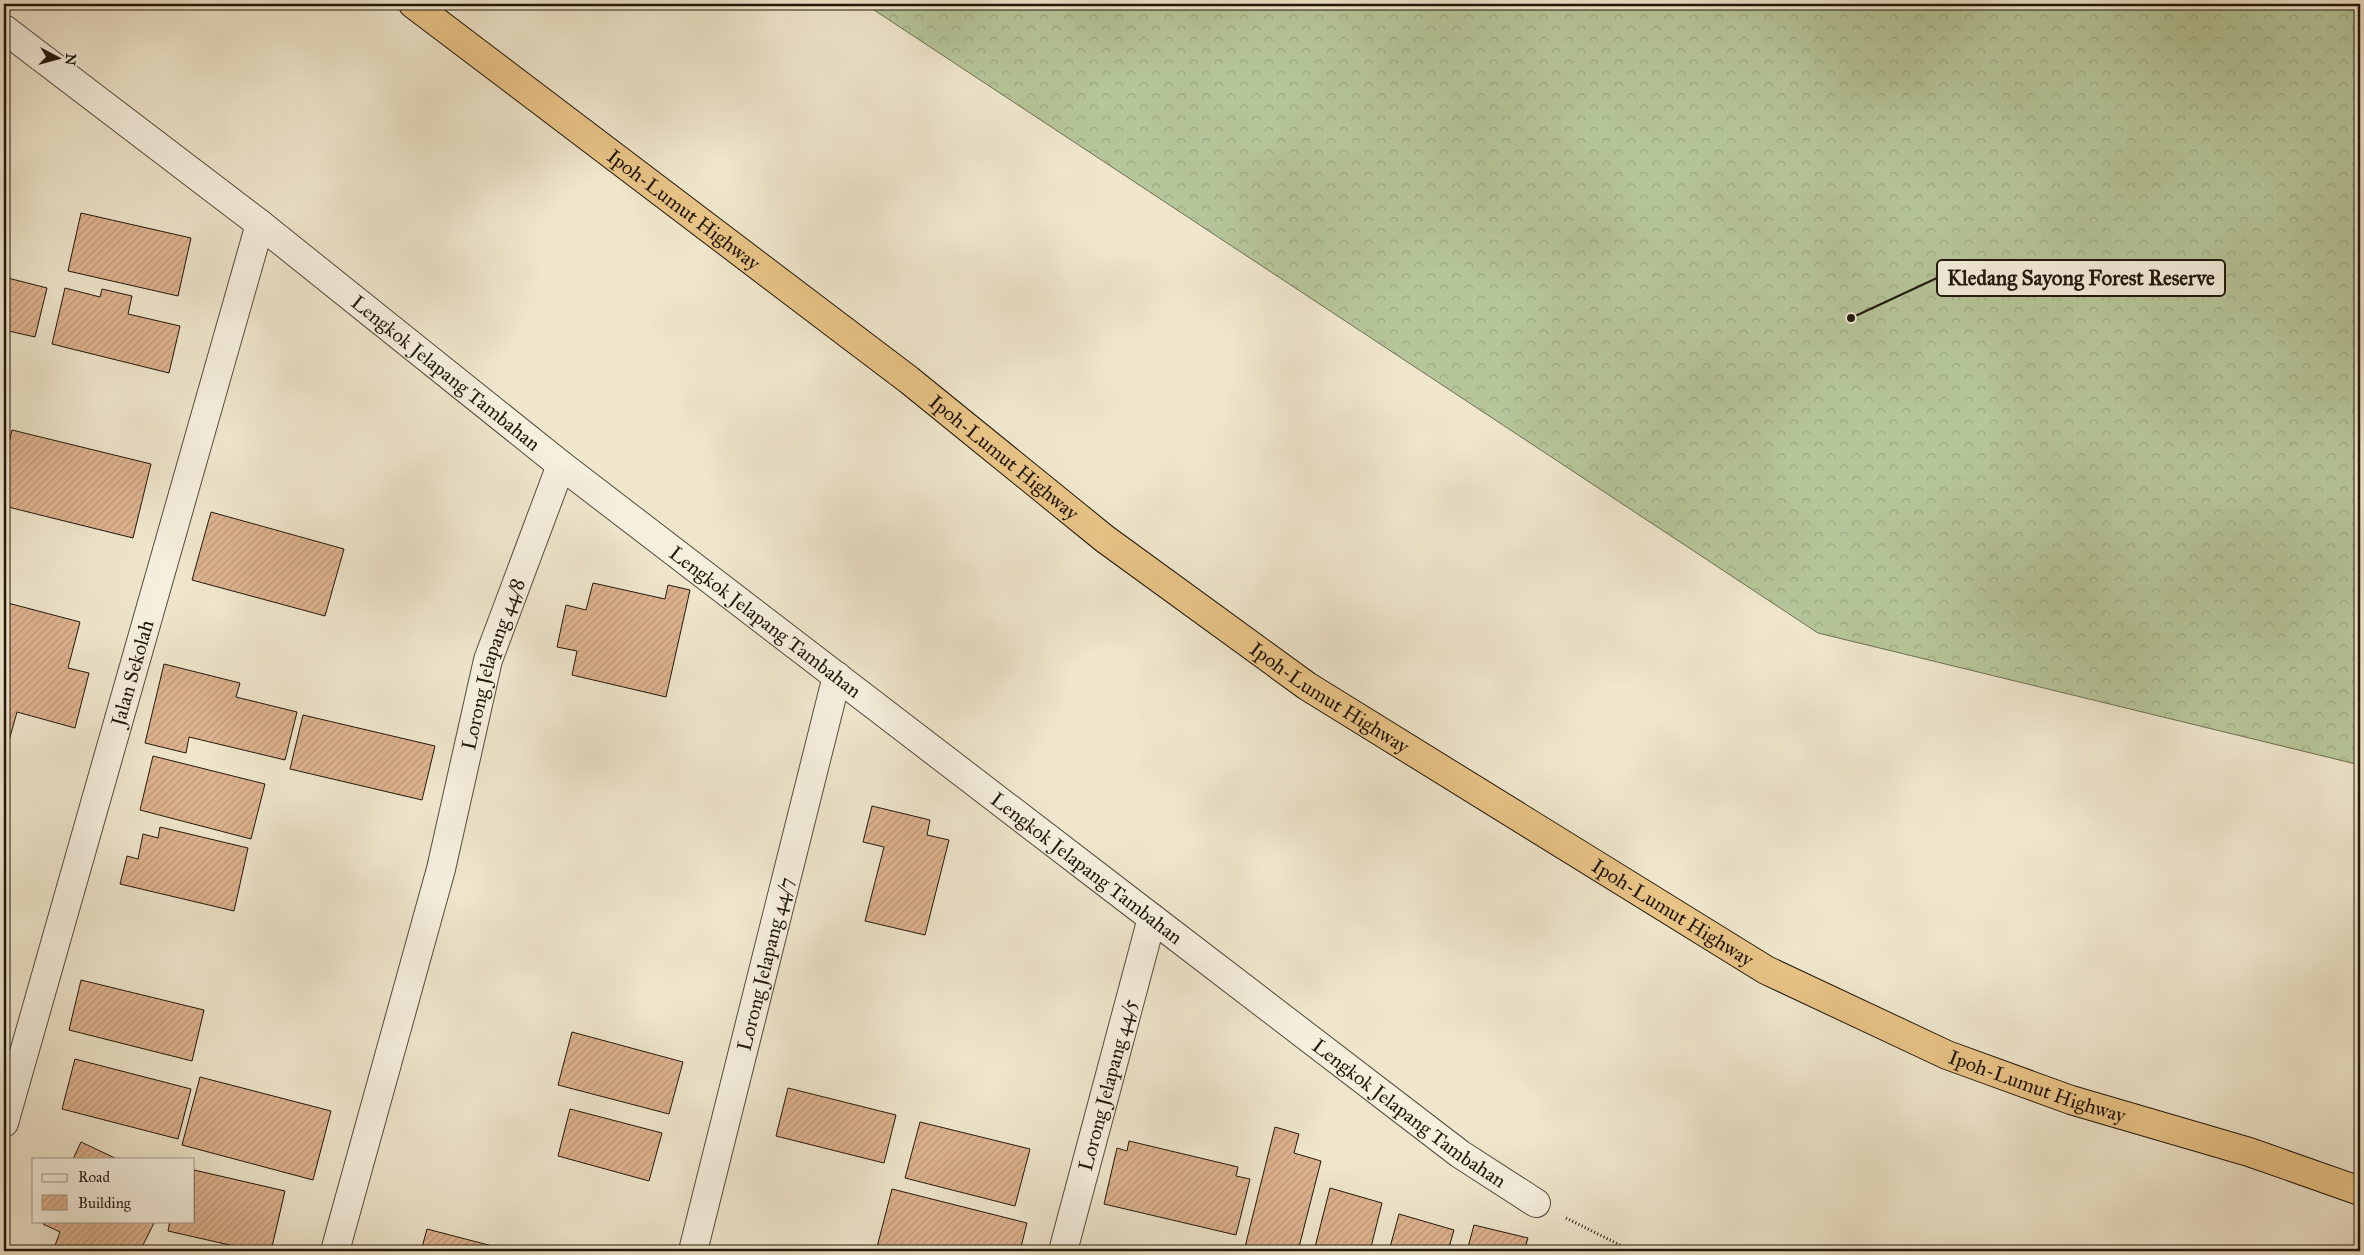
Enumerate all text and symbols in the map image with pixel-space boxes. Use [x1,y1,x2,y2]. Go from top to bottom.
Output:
north arrow [32,32,82,82]
text: N [61,53,80,66]
street label: Ipoh-Lumut Highway [603,144,766,275]
callout: Kledang Sayong Forest Reserve [1937,260,2225,296]
text: Kledang Sayong Forest Reserve [1947,265,2215,291]
street label: Lengkok Jelapang Tambahan [347,290,545,456]
street label: Ipoh-Lumut Highway [925,389,1084,525]
street label: Lengkok Jelapang Tambahan [665,541,866,703]
street label: Lorong Jelapang 44/8 [456,575,530,752]
street label: Jalan Sekolah [105,617,159,731]
street label: Ipoh-Lumut Highway [1245,637,1414,759]
street label: Lengkok Jelapang Tambahan [986,787,1188,949]
street label: Ipoh-Lumut Highway [1588,853,1759,972]
street label: Lorong Jelapang 44/7 [732,874,798,1053]
street label: Lorong Jelapang 44/5 [1073,996,1142,1173]
street label: Lengkok Jelapang Tambahan [1308,1033,1511,1193]
street label: Ipoh-Lumut Highway [1946,1045,2129,1128]
legend [32,1158,195,1222]
text: Road [78,1168,110,1186]
text: Building [78,1194,132,1212]

